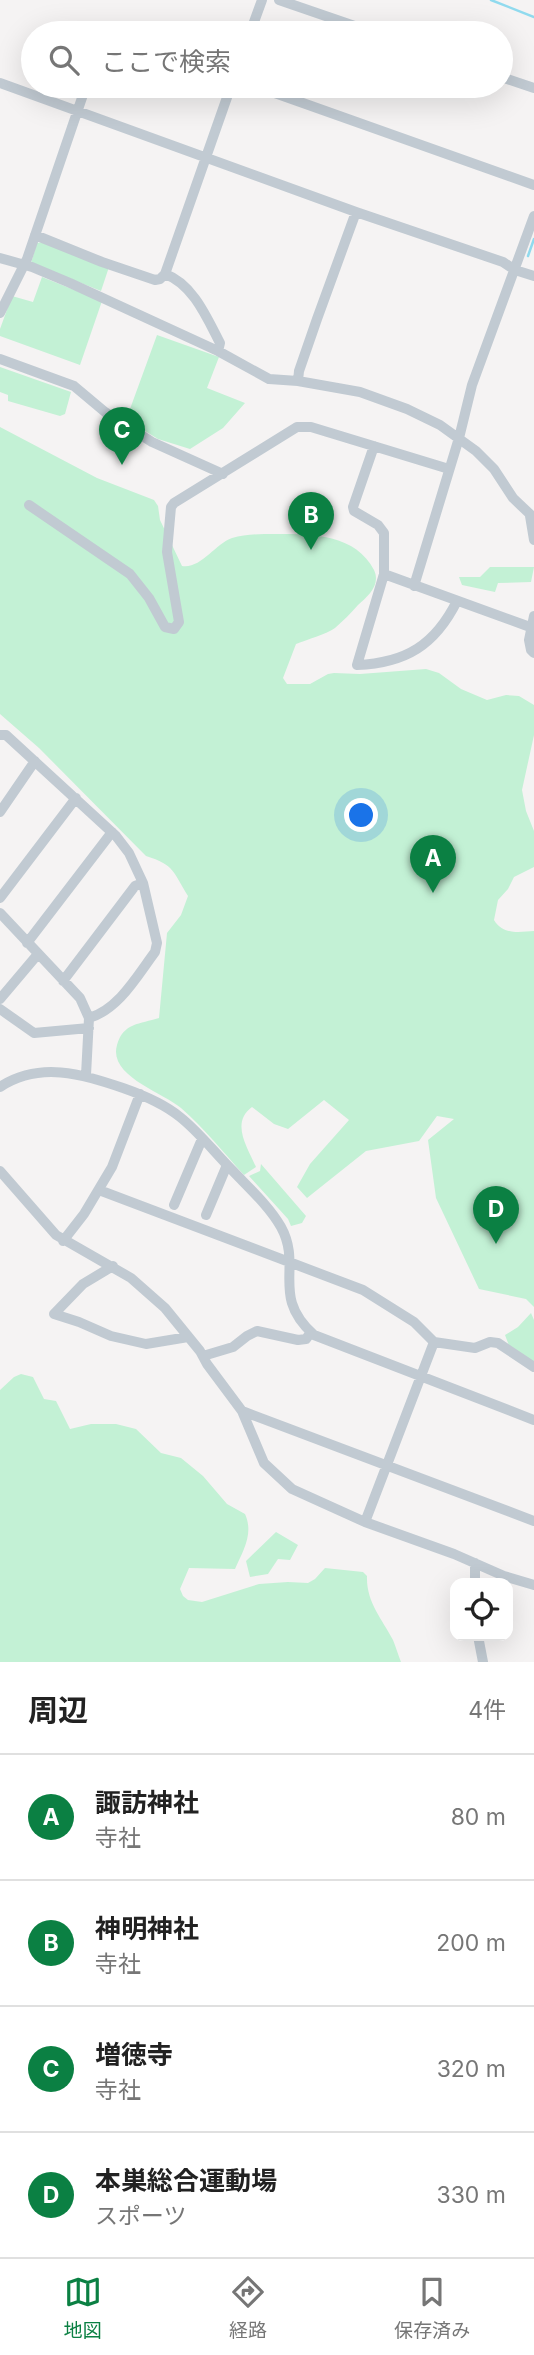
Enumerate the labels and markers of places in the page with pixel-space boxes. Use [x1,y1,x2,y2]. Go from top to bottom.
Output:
pin: C [99,407,145,465]
pin: B [288,492,334,550]
pin: A [410,835,456,893]
pin: D [473,1186,519,1244]

